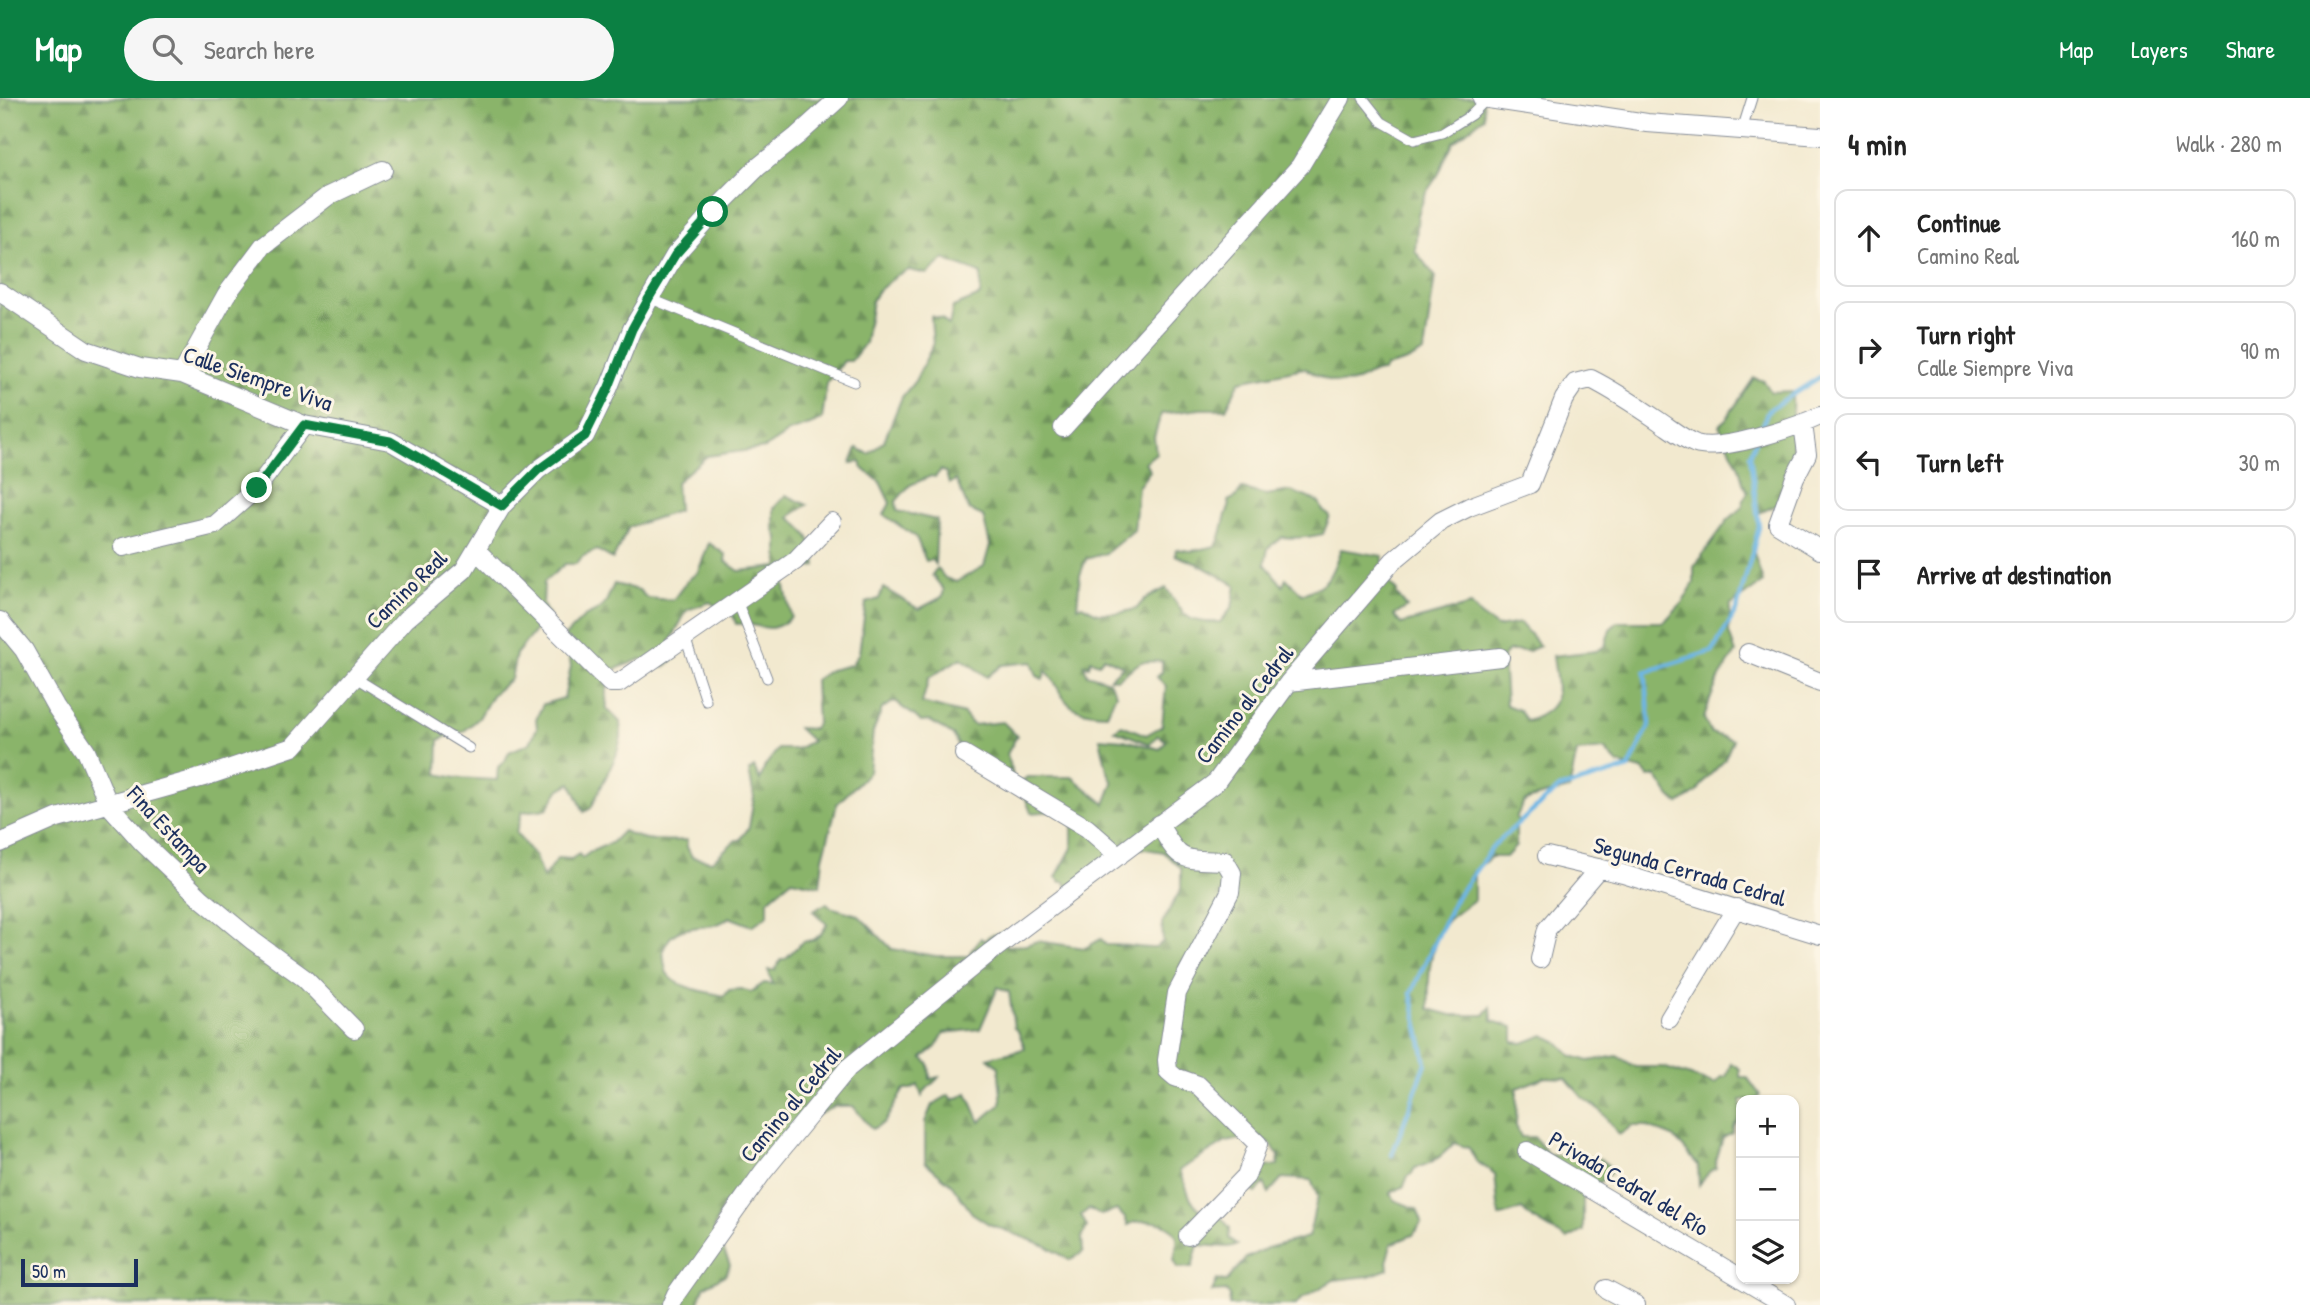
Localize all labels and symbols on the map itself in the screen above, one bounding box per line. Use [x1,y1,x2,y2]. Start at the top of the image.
route start [697,196,728,227]
street label: Calle Siempre Viva [179,338,337,418]
route end [241,472,272,503]
street label: Camino Real [359,542,454,636]
street label: Camino al Cedral [1188,638,1301,770]
street label: Fina Estampa [120,778,217,879]
street label: Segunda Cerrada Cedral [1590,829,1791,914]
street label: Camino al Cedral [732,1039,848,1169]
street label: Privada Cedral del Río [1543,1123,1715,1243]
scale bar [21,1256,138,1288]

